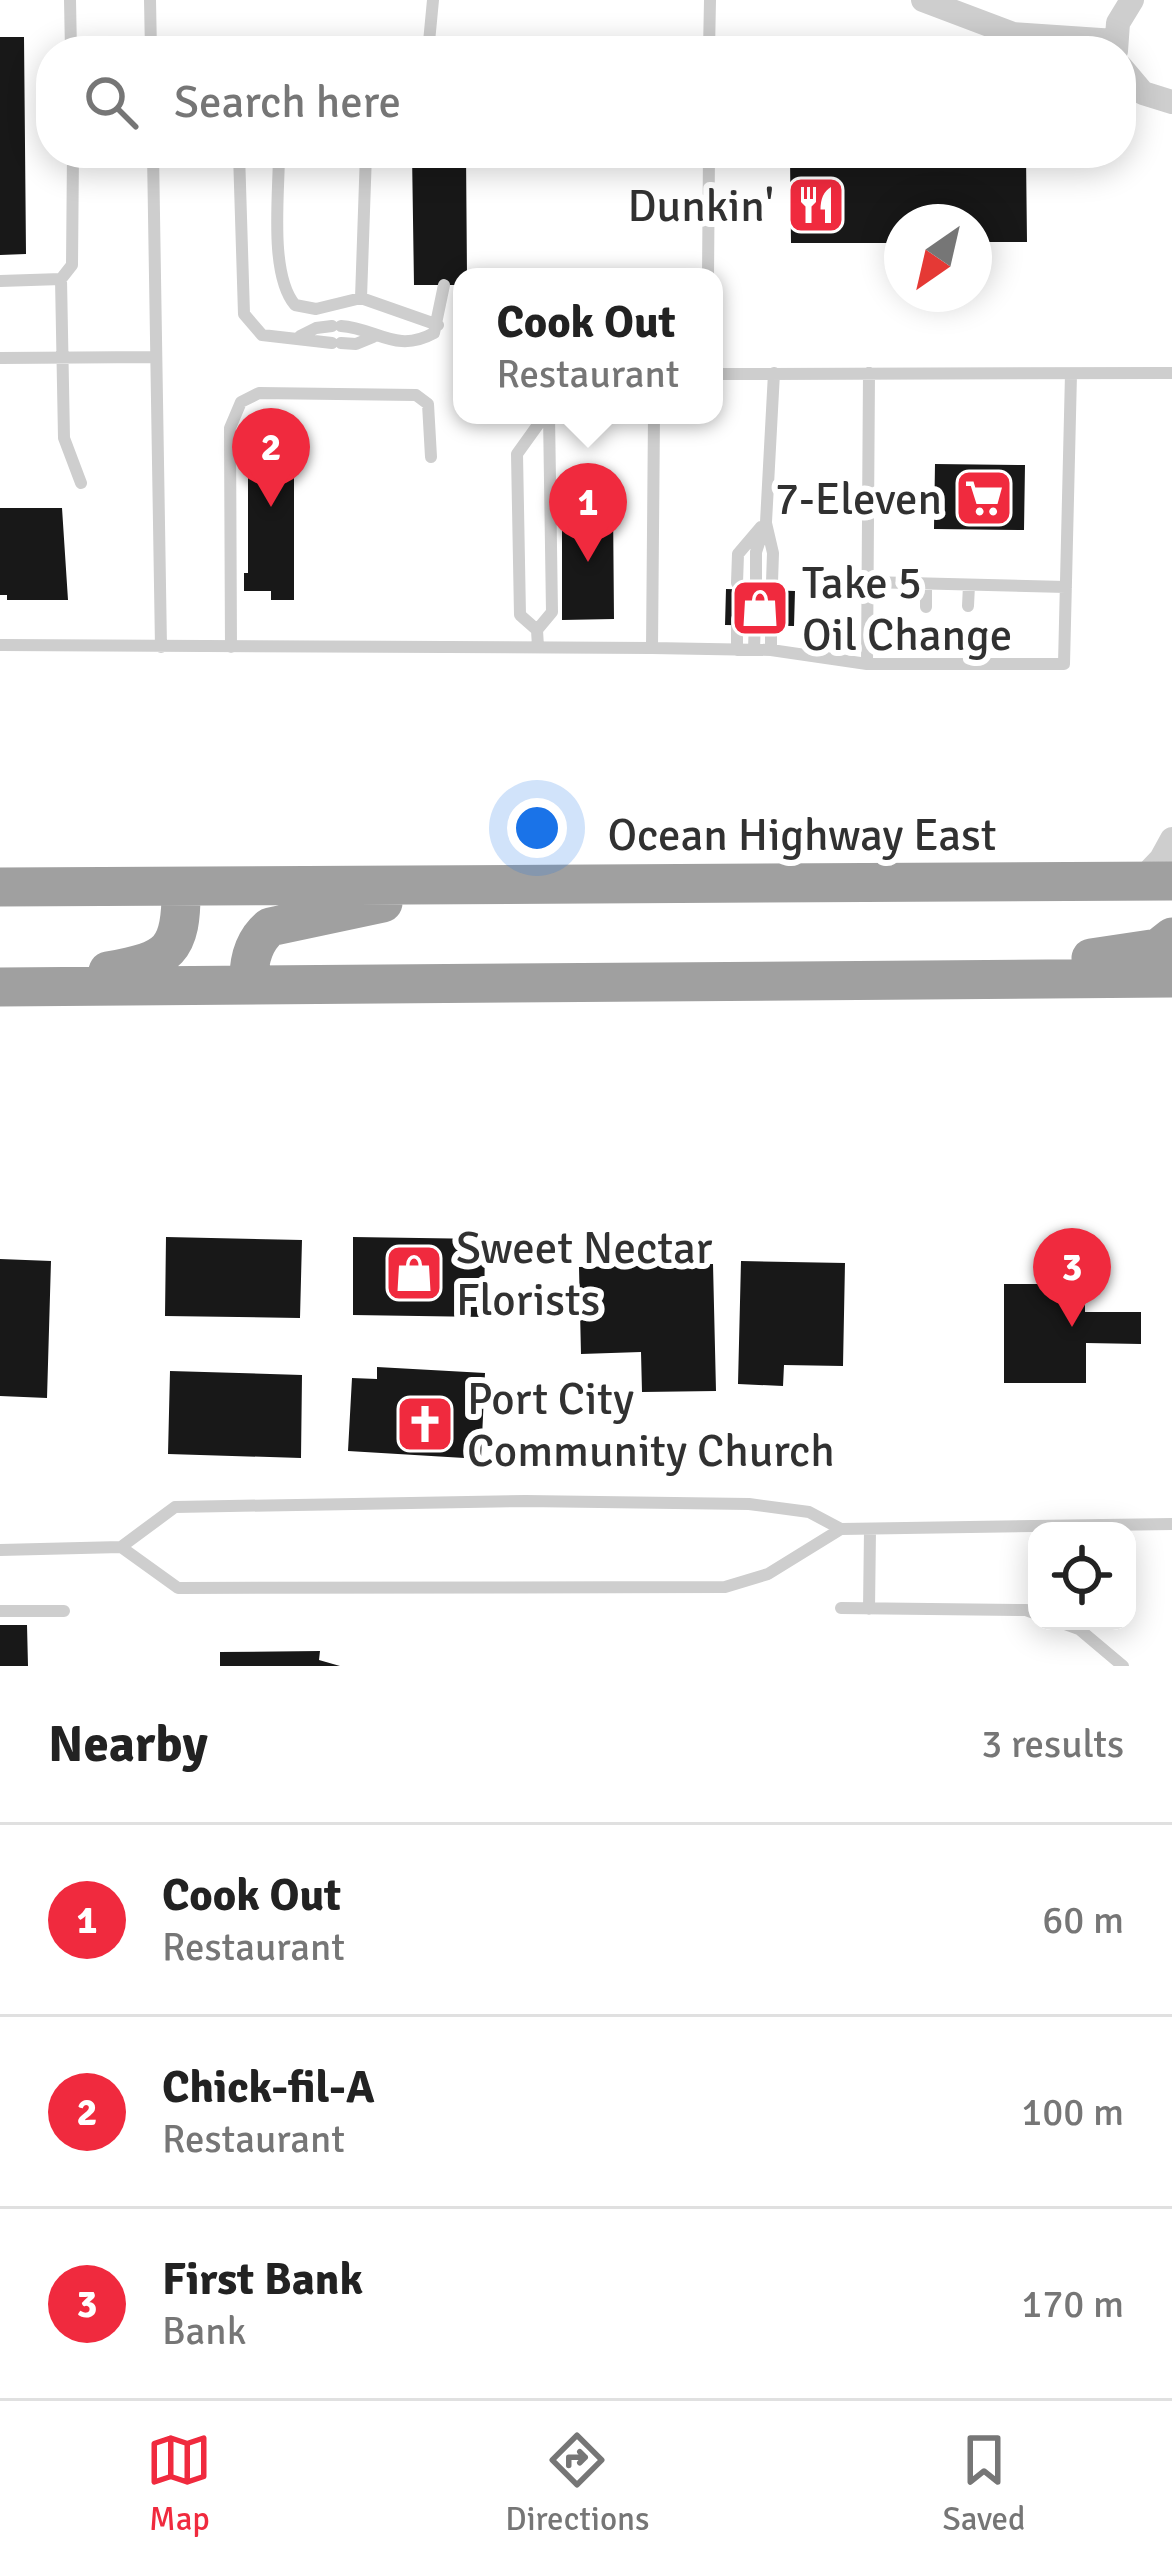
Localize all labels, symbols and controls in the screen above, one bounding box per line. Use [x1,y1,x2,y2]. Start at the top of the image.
search box [36,36,1136,168]
icon: search [78,69,144,135]
text: Search here [174,75,401,130]
restaurant icon: Dunkin' [785,174,847,236]
place label: Dunkin' [627,179,774,234]
north arrow [884,204,992,312]
popup [453,268,723,424]
text: Cook Out [496,295,676,350]
text: Restaurant [496,350,680,398]
pin: 2 [232,408,310,507]
pin: 1 [549,463,627,562]
supermarket icon: 7-Eleven [953,467,1015,529]
place label: 7-Eleven [775,472,942,527]
place label: Take 5 Oil Change [802,556,1012,663]
shop icon: Take 5 Oil Change [729,577,791,639]
your location [507,798,567,858]
street label: Ocean Highway East [607,808,997,863]
place label: Sweet Nectar Florists [456,1221,713,1328]
pin: 3 [1033,1228,1111,1327]
shop icon: Sweet Nectar Florists [383,1242,445,1304]
place label: Port City Community Church [467,1372,835,1479]
church icon: Port City Community Church [394,1393,456,1455]
map controls [1028,1522,1136,1630]
button: locate [1028,1522,1136,1630]
text: Nearby [48,1713,208,1776]
text: 3 results [981,1720,1124,1768]
text: Cook Out [162,1868,341,1923]
text: 1 [76,1896,98,1944]
text: 60 m [1042,1896,1124,1944]
text: Restaurant [162,1923,345,1971]
text: Chick-fil-A [162,2060,375,2115]
text: 2 [76,2088,98,2136]
text: 100 m [1021,2088,1124,2136]
text: Restaurant [162,2115,345,2163]
text: First Bank [162,2252,363,2307]
text: 3 [76,2280,98,2328]
text: 170 m [1021,2280,1124,2328]
text: Bank [162,2307,246,2355]
tab: Map [146,2427,212,2540]
tab: Directions [505,2427,650,2540]
tab: Saved [942,2427,1026,2540]

